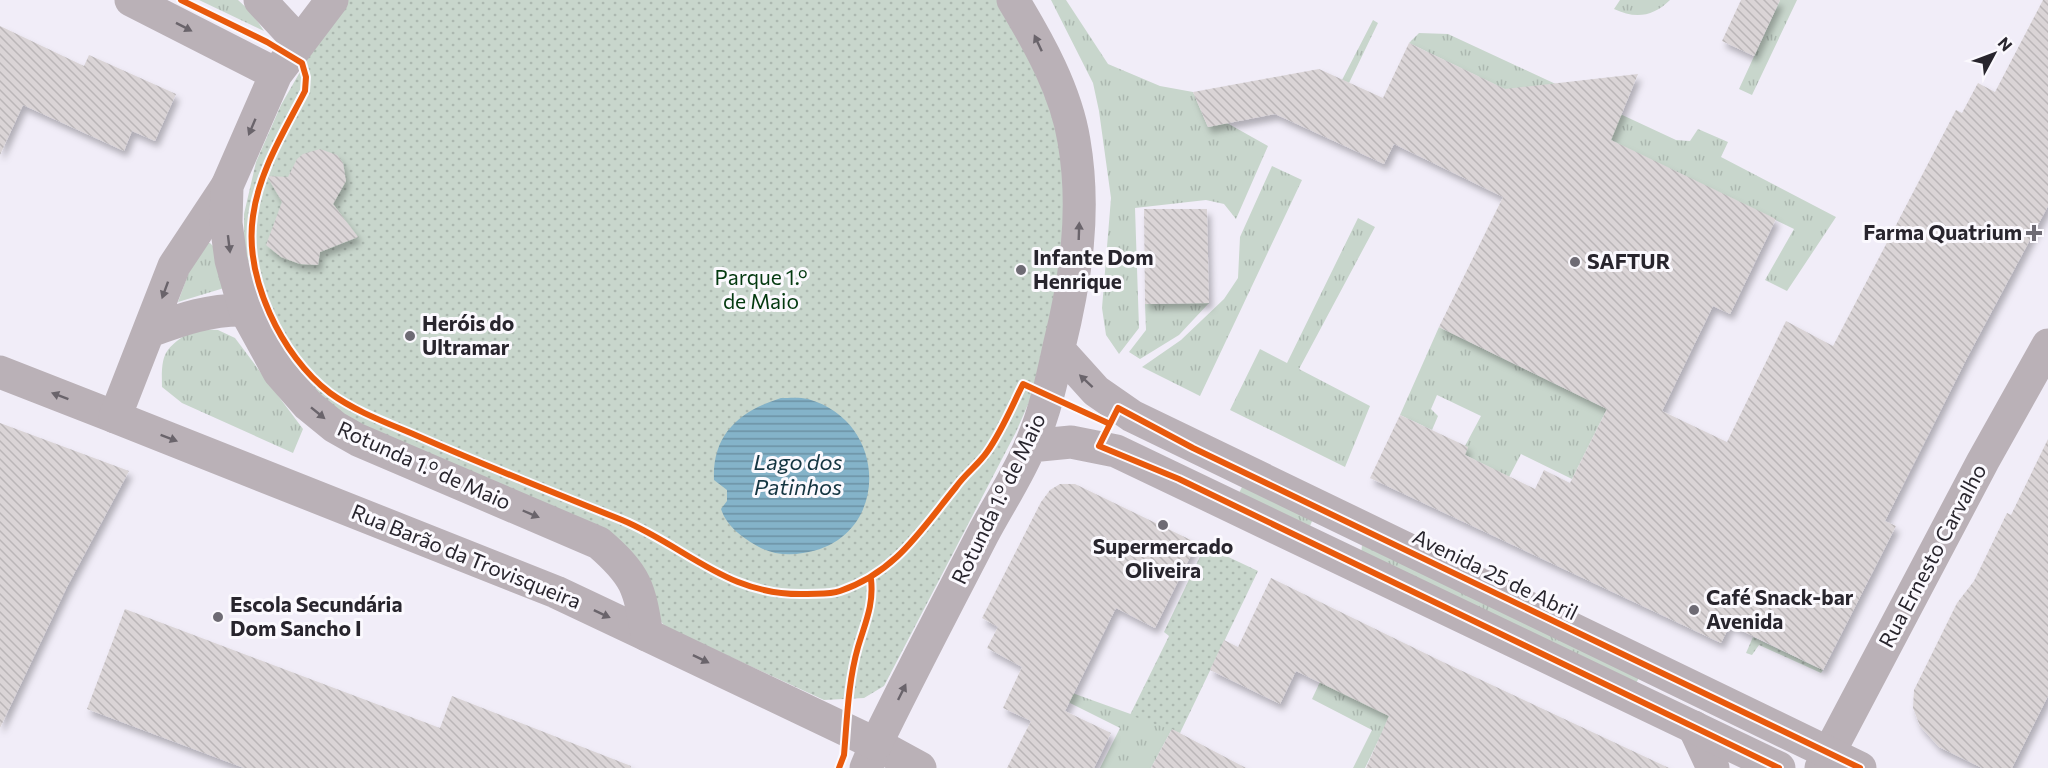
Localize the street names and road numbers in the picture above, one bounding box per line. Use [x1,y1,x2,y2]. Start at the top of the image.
street label: Rotunda 1.º de Maio [945,409,1050,588]
street label: Rotunda 1.º de Maio [334,415,515,514]
street label: Rua Ernesto Carvalho [1873,459,1991,651]
street label: Rua Barão da Trovisqueira [348,498,585,613]
street label: Avenida 25 de Abril [1409,523,1582,624]

